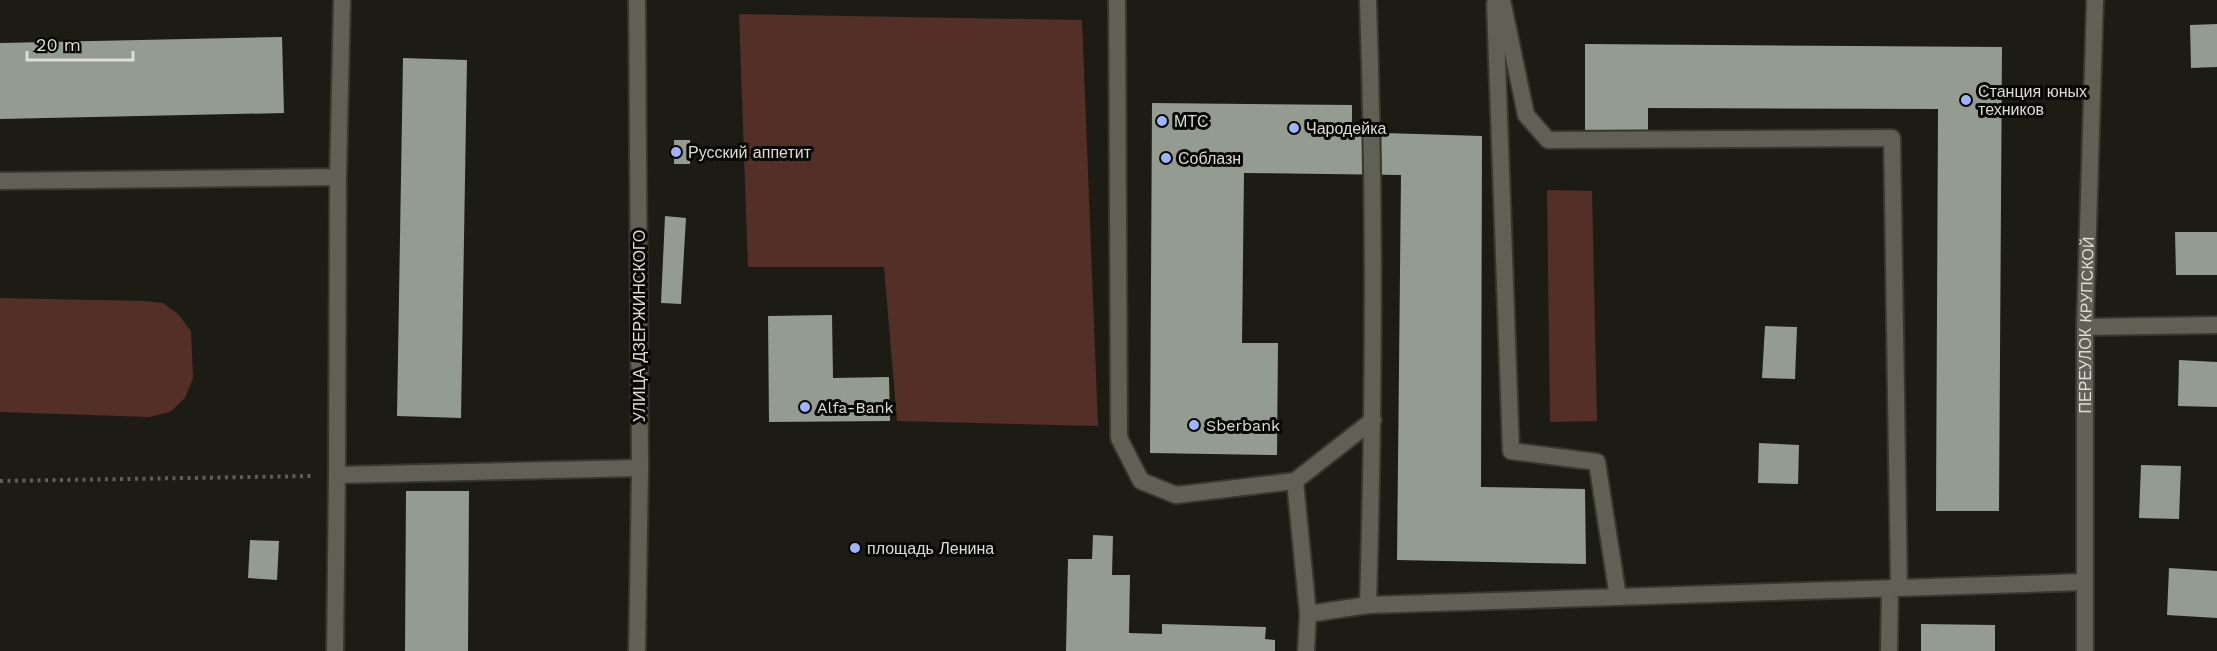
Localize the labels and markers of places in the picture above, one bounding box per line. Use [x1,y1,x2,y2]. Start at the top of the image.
place label: Станция юных техников [1978,82,2087,119]
marker: Станция юных техников [1959,93,1973,107]
place label: МТС [1174,112,1209,131]
marker: МТС [1155,114,1169,128]
place label: Чародейка [1306,119,1387,138]
marker: Чародейка [1287,121,1301,135]
place label: Русский аппетит [688,143,812,162]
marker: Русский аппетит [669,145,683,159]
place label: Соблазн [1178,149,1241,168]
marker: Соблазн [1159,151,1173,165]
place label: Alfa-Bank [817,398,894,417]
marker: Alfa-Bank [798,400,812,414]
place label: Sberbank [1206,416,1280,435]
marker: Sberbank [1187,418,1201,432]
place label: площадь Ленина [867,539,994,558]
marker: площадь Ленина [848,541,862,555]

